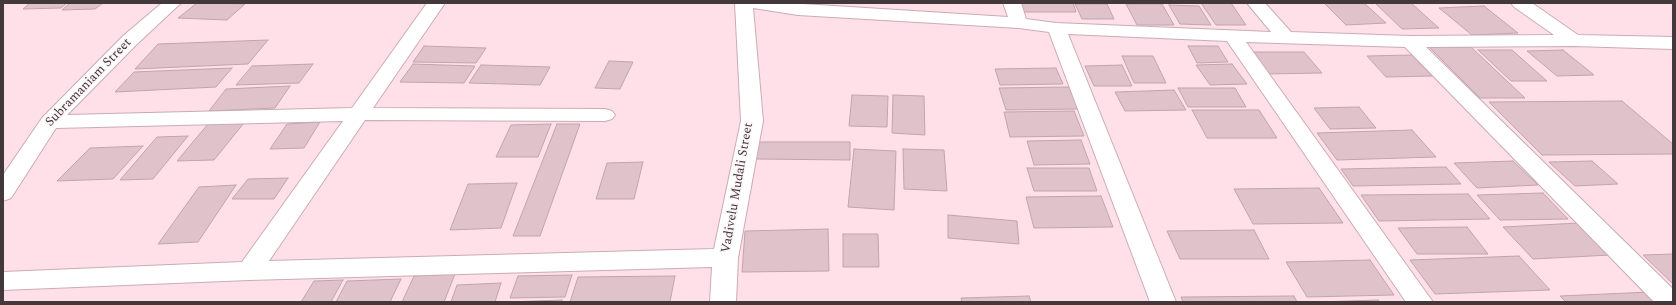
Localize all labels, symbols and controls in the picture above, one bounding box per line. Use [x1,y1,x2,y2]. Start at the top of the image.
street label: Subramaniam Street [43,35,135,131]
street label: Vadivelu Mudali Street [719,122,757,254]

